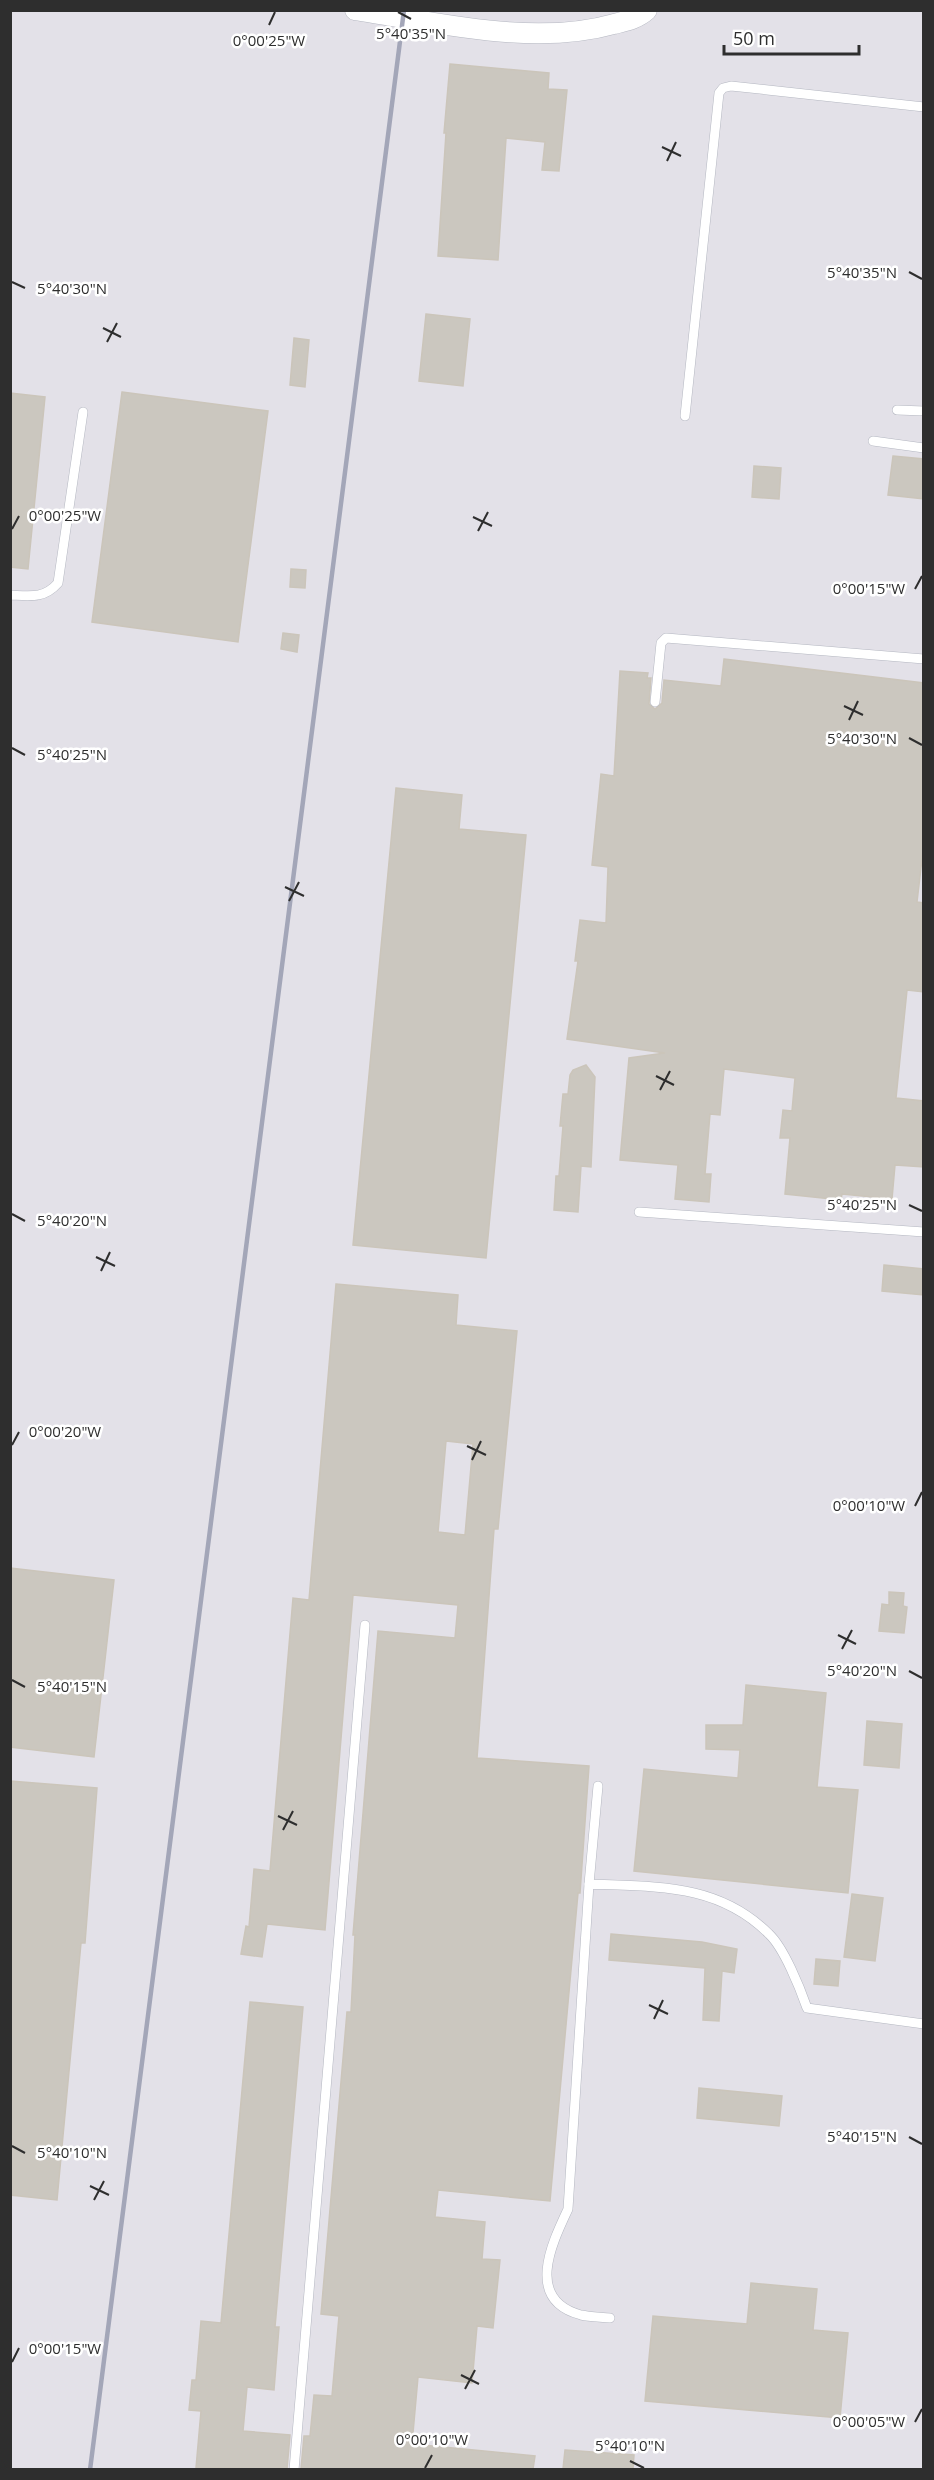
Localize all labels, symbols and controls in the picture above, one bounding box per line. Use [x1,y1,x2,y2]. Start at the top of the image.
scale bar [724,18,859,56]
text: 5°40'35"N [376,23,446,43]
text: 50 m [733,26,775,50]
text: 0°00'25"W [233,30,305,50]
text: 5°40'35"N [827,262,897,282]
text: 5°40'30"N [37,278,107,298]
text: 0°00'25"W [29,505,101,525]
text: 0°00'15"W [833,578,905,598]
text: 5°40'30"N [827,728,897,748]
text: 5°40'25"N [37,744,107,764]
text: 5°40'25"N [827,1194,897,1214]
text: 5°40'20"N [37,1210,107,1230]
text: 0°00'20"W [29,1421,101,1441]
text: 0°00'10"W [833,1495,905,1515]
text: 5°40'20"N [827,1660,897,1680]
text: 5°40'15"N [37,1676,107,1696]
text: 5°40'15"N [827,2126,897,2146]
text: 5°40'10"N [37,2142,107,2162]
text: 0°00'15"W [29,2338,101,2358]
text: 0°00'05"W [833,2411,905,2431]
text: 0°00'10"W [396,2429,468,2449]
text: 5°40'10"N [595,2435,665,2455]

